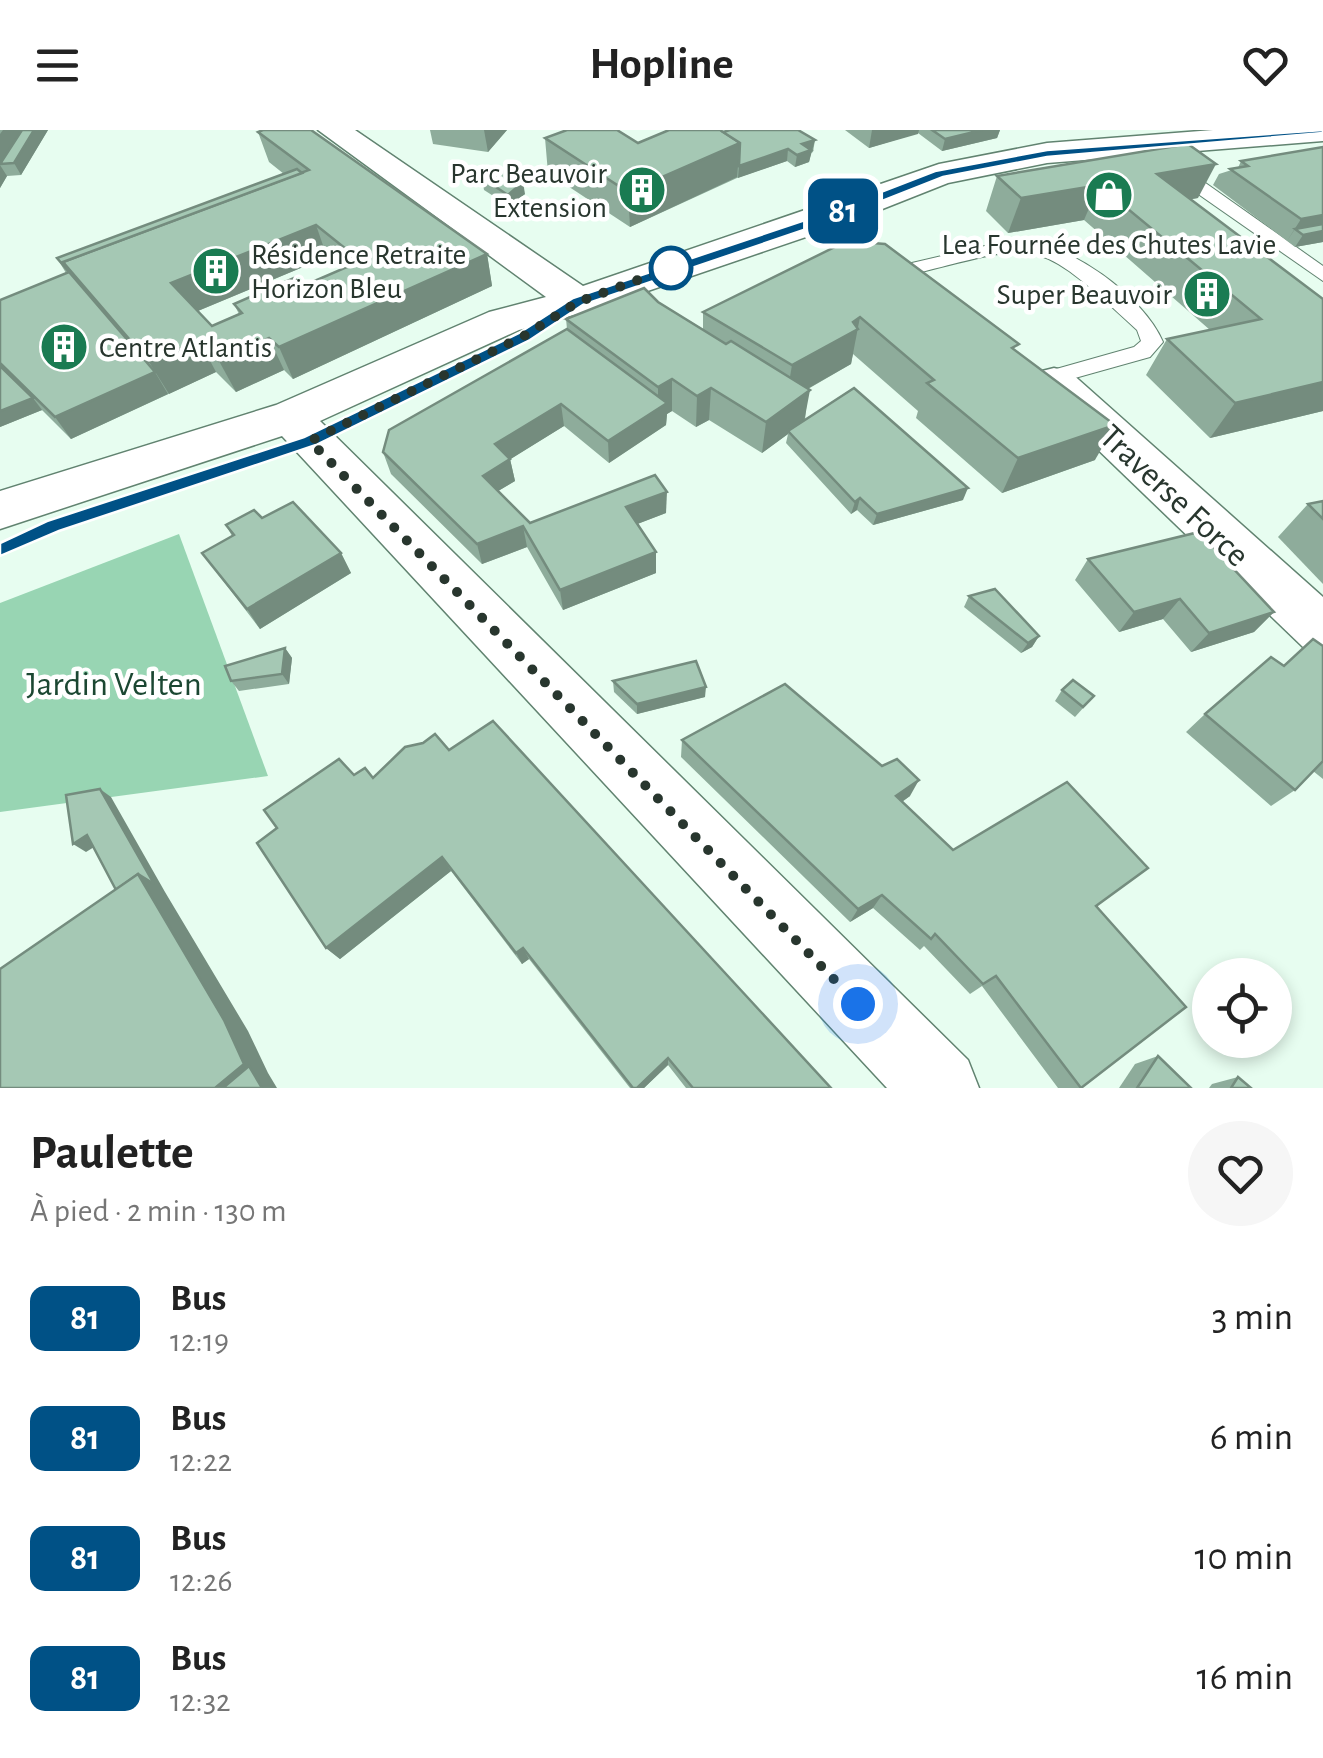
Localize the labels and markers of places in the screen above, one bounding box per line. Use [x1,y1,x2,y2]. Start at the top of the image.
place label: Parc Beauvoir Extension [450,159,607,223]
building icon: Parc Beauvoir Extension [616,164,668,216]
shop icon: Lea Fournée des Chutes Lavie [1083,169,1135,221]
place label: Lea Fournée des Chutes Lavie [942,230,1276,260]
place label: Résidence Retraite Horizon Bleu [251,240,466,304]
building icon: Résidence Retraite Horizon Bleu [190,245,242,297]
unlabelled marker [650,247,692,289]
building icon: Super Beauvoir [1181,268,1233,320]
place label: Super Beauvoir [996,280,1172,310]
building icon: Centre Atlantis [38,321,90,373]
place label: Centre Atlantis [99,333,272,363]

